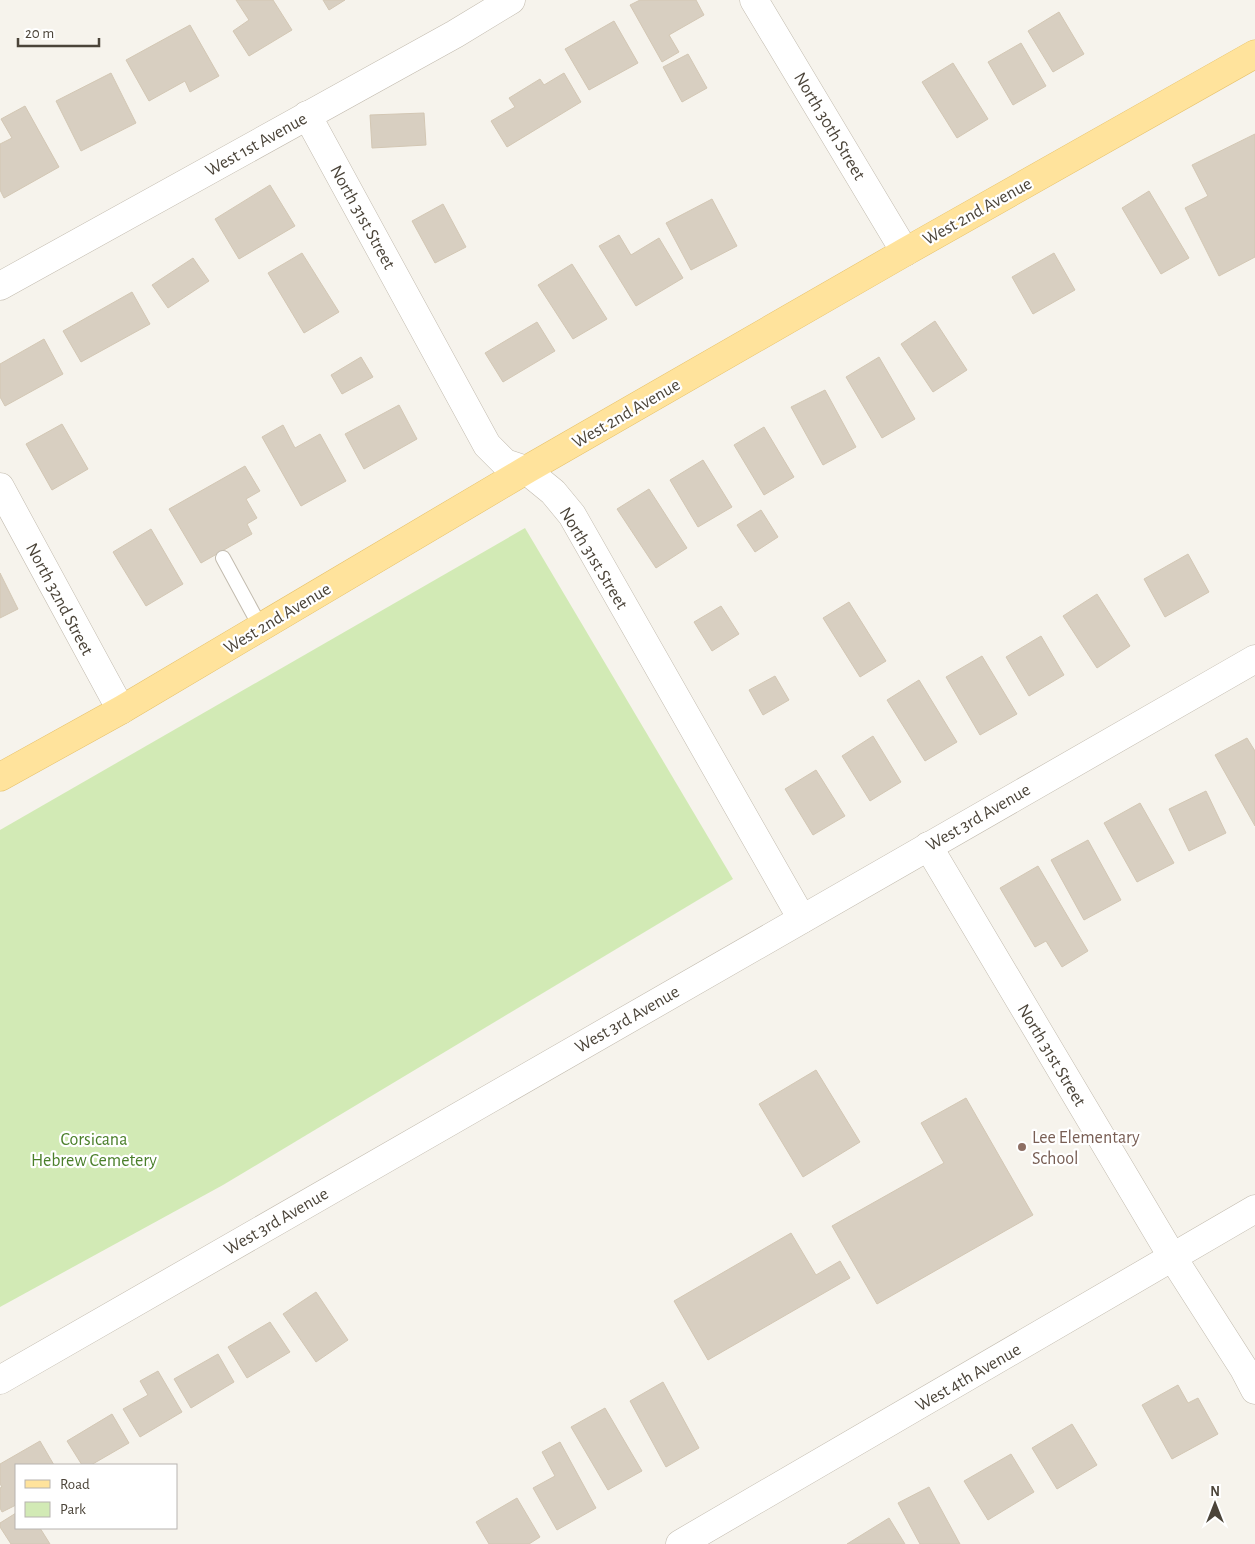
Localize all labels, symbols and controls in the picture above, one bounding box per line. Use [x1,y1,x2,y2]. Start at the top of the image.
scale bar [18,15,99,47]
text: 20 m [25,26,54,41]
street label: North 30th Street [790,70,868,184]
street label: West 1st Avenue [203,110,310,180]
street label: North 31st Street [326,162,398,273]
street label: West 2nd Avenue [920,175,1035,249]
street label: West 2nd Avenue [570,376,683,452]
street label: North 31st Street [556,504,631,613]
street label: North 32nd Street [22,540,96,659]
street label: West 2nd Avenue [221,580,334,658]
street label: West 3rd Avenue [923,781,1034,855]
street label: West 3rd Avenue [572,983,683,1057]
street label: North 31st Street [1014,1001,1089,1110]
place label: Lee Elementary School [1032,1129,1140,1168]
park label: Corsicana Hebrew Cemetery [31,1131,157,1170]
marker: Lee Elementary School [1016,1141,1028,1153]
street label: West 3rd Avenue [221,1185,332,1259]
street label: West 4th Avenue [913,1341,1024,1415]
legend [15,1464,178,1529]
text: Road [60,1477,90,1492]
north arrow [1190,1479,1240,1529]
text: N [1210,1485,1220,1499]
text: Park [60,1502,86,1517]

